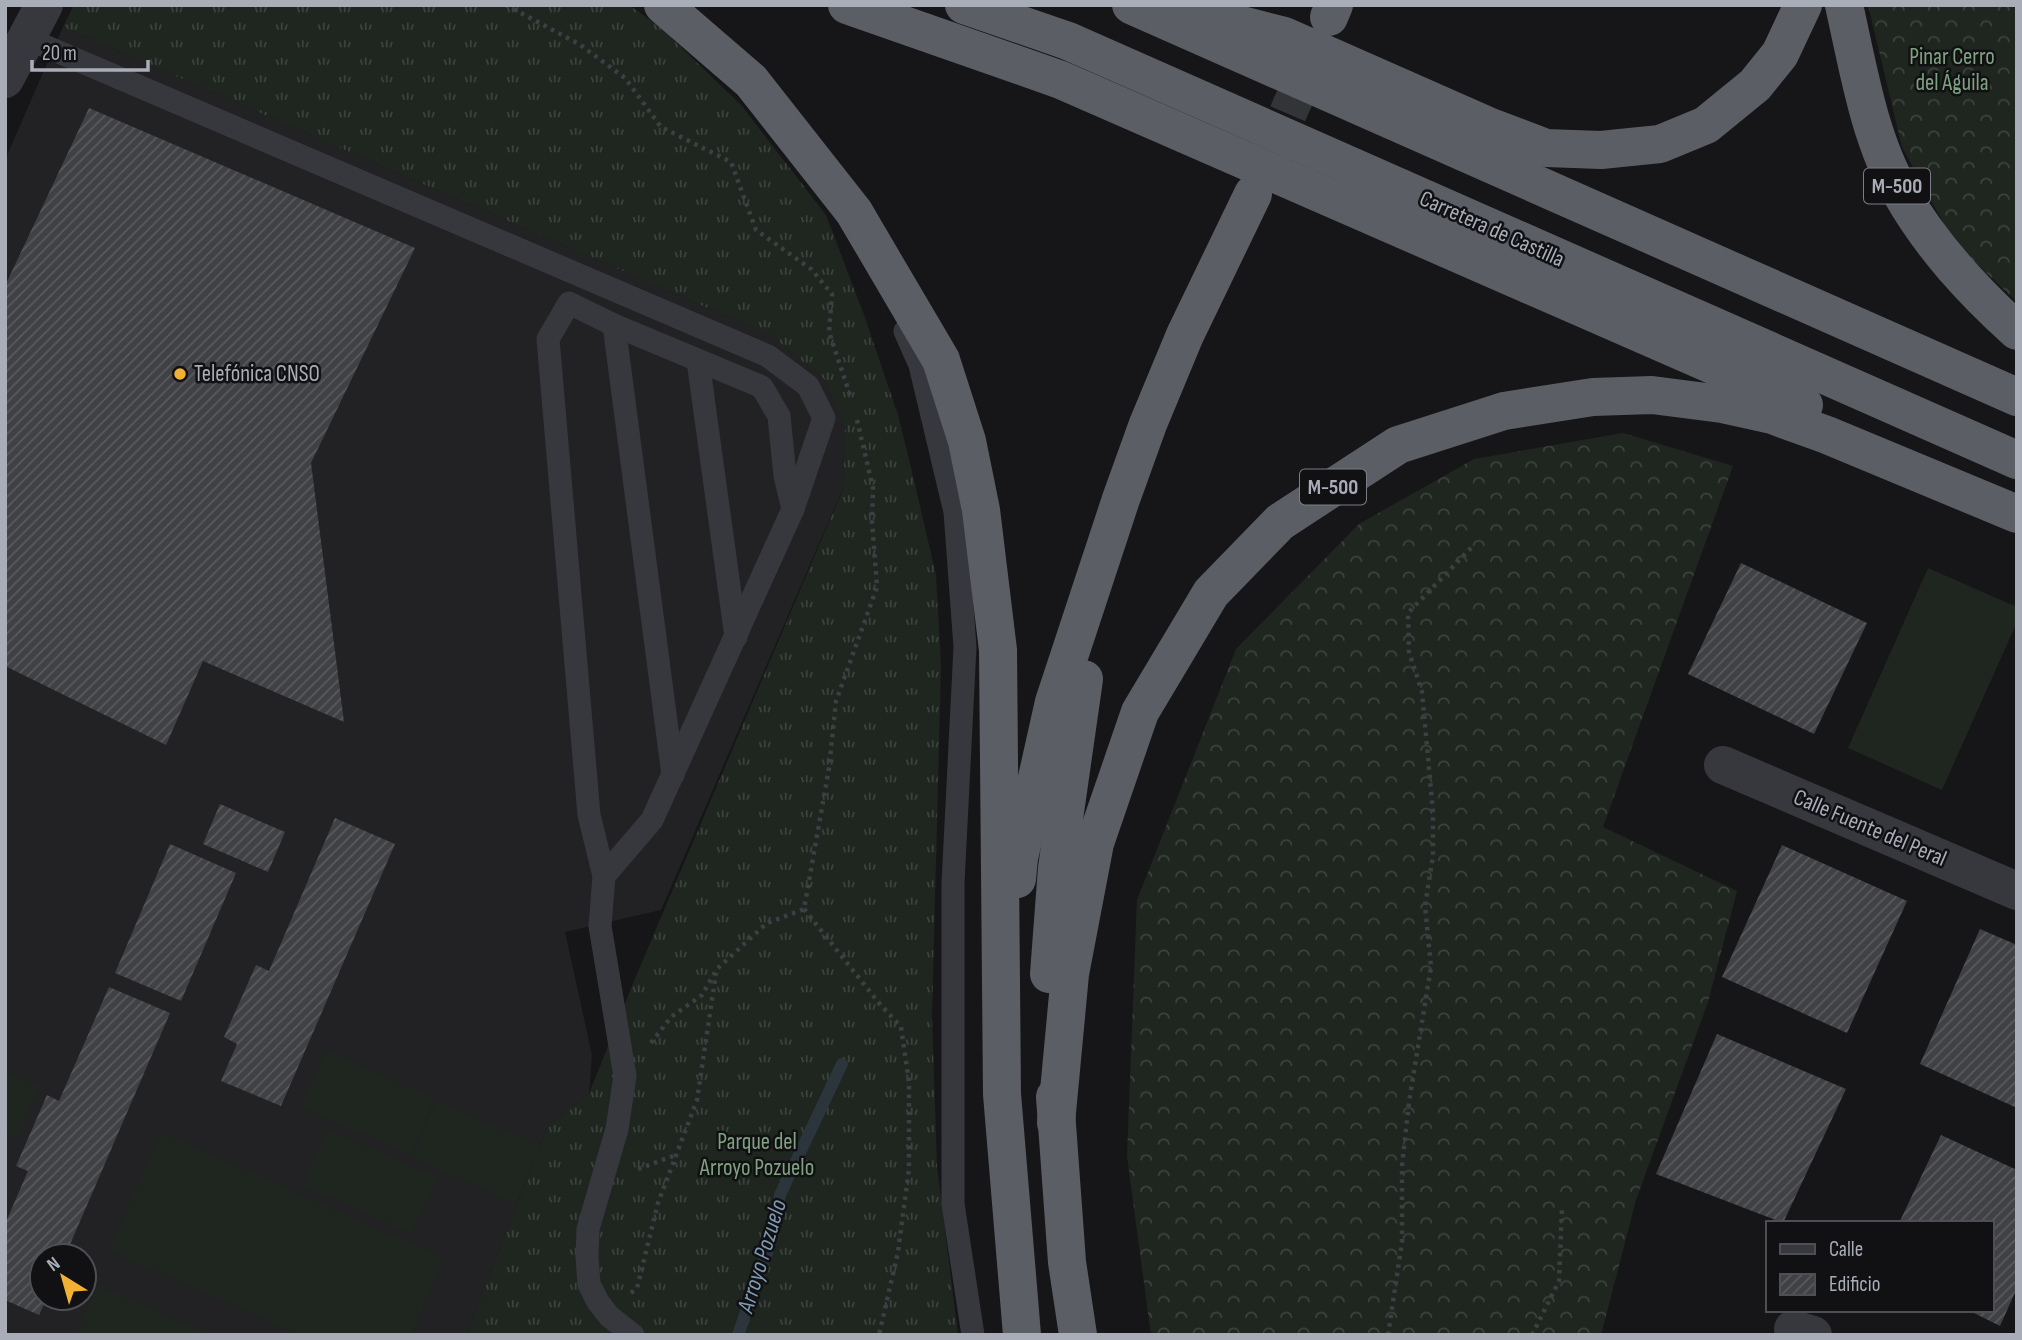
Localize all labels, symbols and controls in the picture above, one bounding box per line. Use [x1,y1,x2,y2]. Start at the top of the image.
scale bar [32,28,147,72]
text: 20 m [42,41,77,66]
park label: Pinar Cerro del Águila [1909,43,1995,97]
road number: M-500 [1864,168,1930,204]
street label: Carretera de Castilla [1415,185,1569,273]
place label: Telefónica CNSO [194,360,320,388]
marker: Telefónica CNSO [172,366,188,382]
road number: M-500 [1300,470,1366,504]
street label: Calle Fuente del Peral [1789,783,1951,873]
park label: Parque del Arroyo Pozuelo [699,1128,814,1182]
water label: Arroyo Pozuelo [731,1196,793,1317]
legend [1766,1221,1994,1312]
text: Calle [1829,1237,1863,1262]
north arrow [28,1242,98,1312]
text: N [43,1252,65,1277]
text: Edificio [1829,1272,1880,1297]

